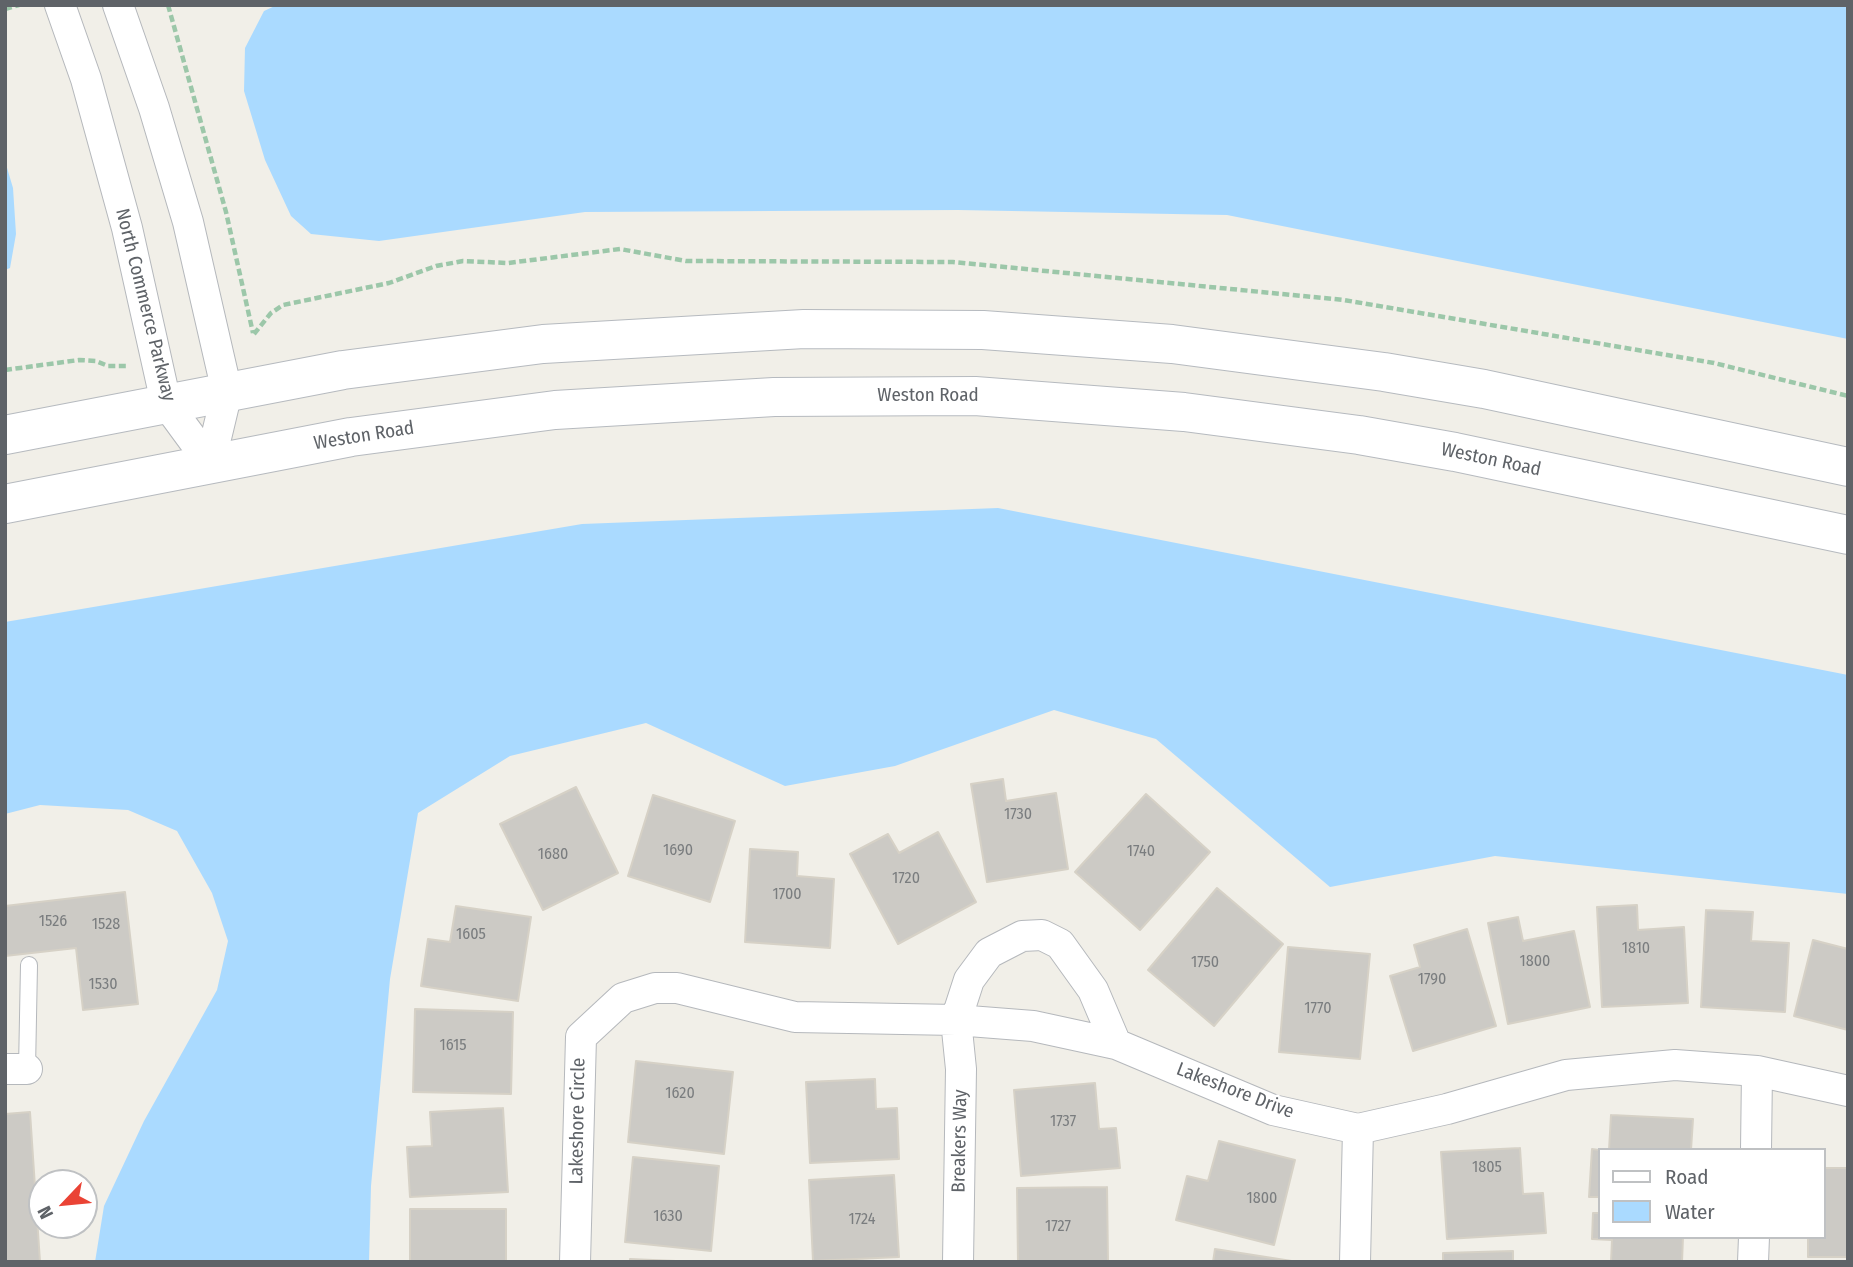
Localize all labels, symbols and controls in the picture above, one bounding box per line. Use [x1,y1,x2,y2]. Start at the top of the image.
street label: North Commerce Parkway [110,206,180,404]
street label: Weston Road [877,385,979,407]
street label: Weston Road [312,417,416,455]
street label: Weston Road [1439,438,1543,482]
house number: 1730 [1004,805,1032,825]
house number: 1690 [663,841,693,861]
house number: 1740 [1127,842,1155,862]
house number: 1680 [538,845,568,865]
house number: 1720 [892,869,920,889]
house number: 1700 [772,885,802,905]
house number: 1526 [39,912,67,932]
house number: 1528 [92,915,120,935]
house number: 1605 [456,925,486,945]
house number: 1810 [1622,939,1650,959]
house number: 1800 [1520,952,1550,972]
house number: 1750 [1191,953,1219,973]
house number: 1790 [1418,970,1446,990]
house number: 1530 [88,975,118,995]
house number: 1770 [1304,999,1332,1019]
house number: 1615 [439,1036,467,1056]
street label: Lakeshore Circle [565,1057,591,1185]
street label: Lakeshore Drive [1173,1058,1297,1124]
house number: 1620 [665,1084,695,1104]
street label: Breakers Way [948,1089,972,1193]
house number: 1737 [1050,1112,1076,1132]
legend [1598,1148,1825,1239]
house number: 1805 [1472,1158,1502,1178]
text: Road [1665,1164,1709,1190]
north arrow [28,1169,98,1239]
house number: 1800 [1247,1189,1277,1209]
text: Water [1665,1199,1715,1225]
text: N [33,1202,58,1223]
house number: 1630 [653,1207,683,1227]
house number: 1724 [848,1210,876,1230]
house number: 1727 [1045,1217,1071,1237]

